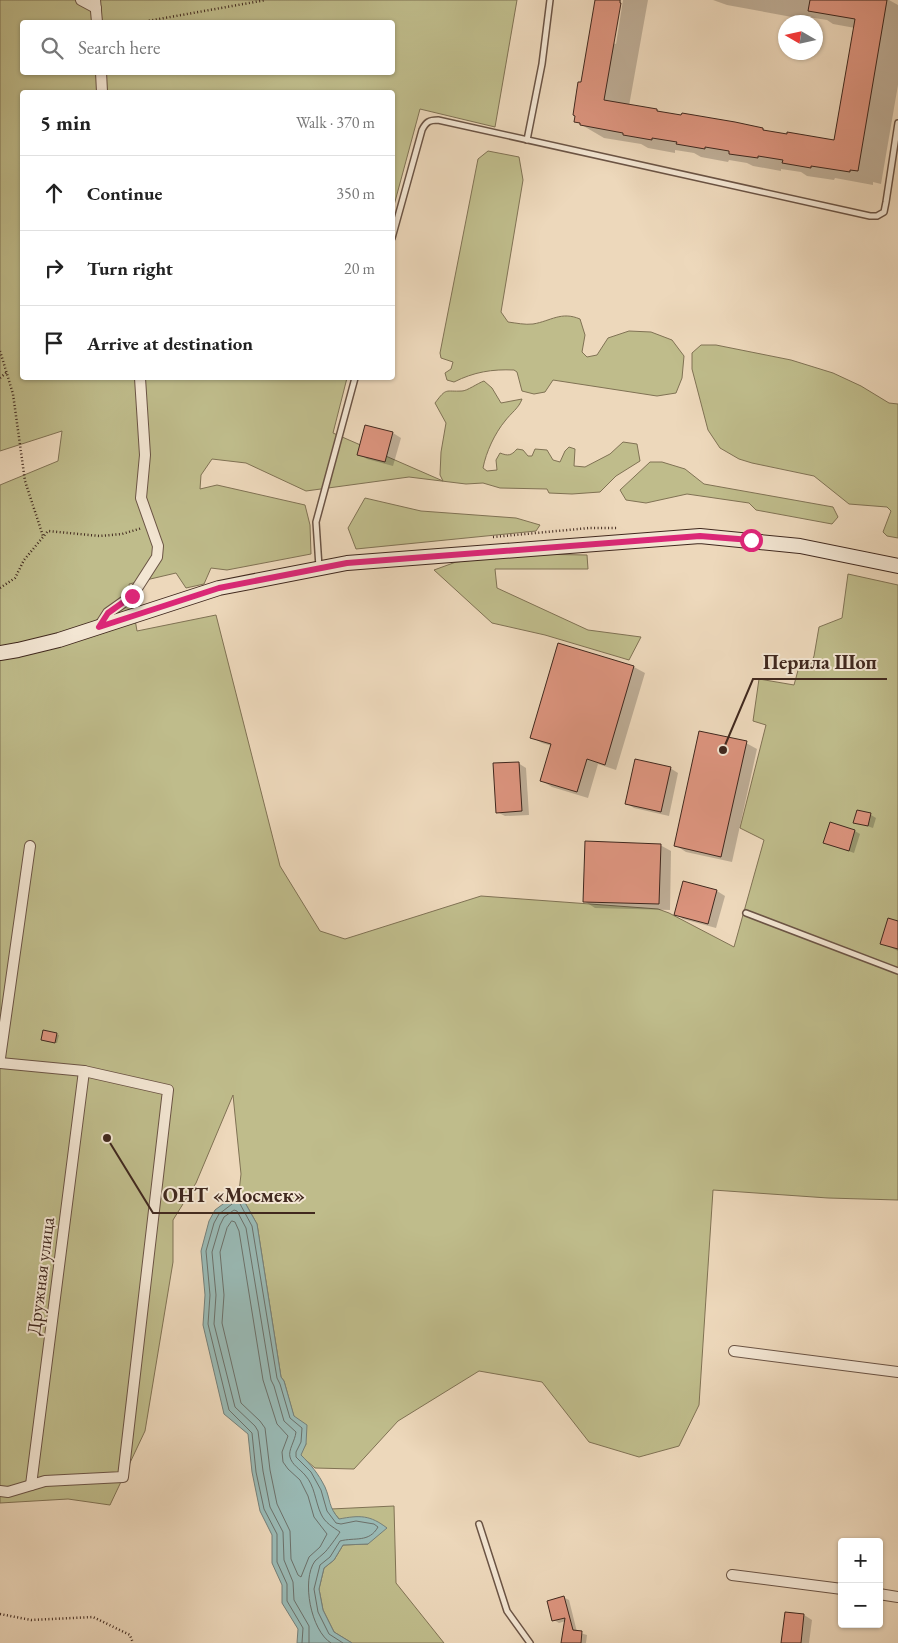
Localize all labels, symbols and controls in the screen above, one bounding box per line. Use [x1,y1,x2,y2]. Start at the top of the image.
north arrow [778,15,823,60]
search box [20,20,395,75]
icon: search [38,34,66,62]
text: Search here [78,35,160,60]
text: 5 min [40,109,91,136]
text: Walk · 370 m [296,112,375,133]
icon: ahead [40,179,68,207]
text: Continue [87,181,162,206]
text: 350 m [336,183,375,204]
icon: right [40,254,68,282]
text: Turn right [87,256,173,281]
text: 20 m [344,258,375,279]
icon: arrive [40,329,68,357]
text: Arrive at destination [87,331,253,356]
route start [740,529,763,552]
route end [121,585,144,608]
callout: Перила Шоп [753,644,887,679]
text: Перила Шоп [763,649,877,675]
callout: ОНТ «Мосмек» [153,1178,315,1213]
text: ОНТ «Мосмек» [163,1182,305,1208]
street label: Дружная улица [21,1215,60,1336]
map controls [838,1538,883,1628]
button: + [838,1538,883,1583]
button: − [838,1583,883,1628]

